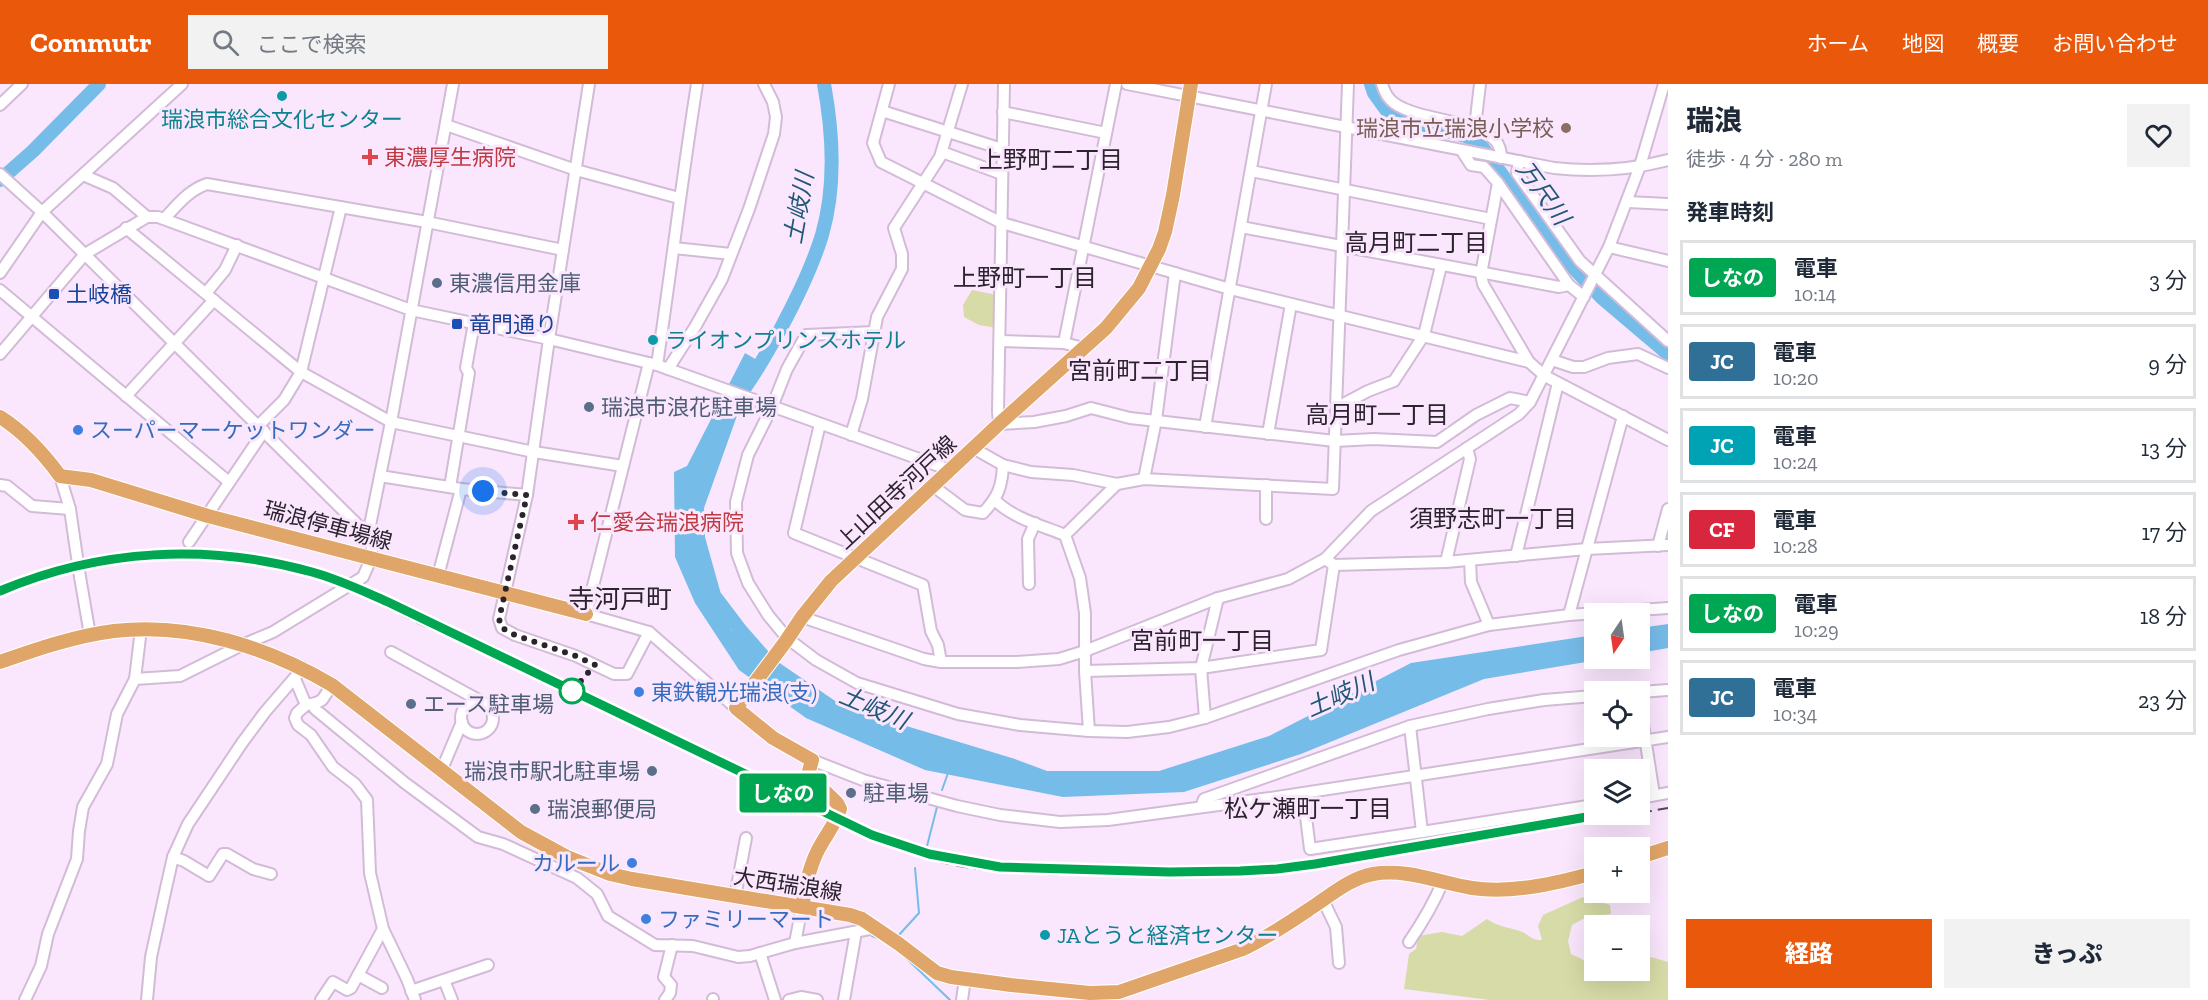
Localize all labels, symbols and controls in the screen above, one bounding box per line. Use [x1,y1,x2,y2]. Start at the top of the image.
search box [188,15,608,69]
text: Commutr [30,26,152,59]
icon: search [209,26,242,59]
text: ここで検索 [257,31,367,58]
text: ホーム [1807,31,1869,56]
text: 地図 [1902,31,1944,56]
text: 概要 [1977,31,2019,56]
text: お問い合わせ [2052,31,2178,56]
marker: 瑞浪市総合文化センター [275,89,289,103]
text: 瑞浪 [1686,104,1742,137]
button: heart [2127,104,2190,167]
place label: 瑞浪市総合文化センター [161,106,403,133]
place label: 瑞浪市立瑞浪小学校 [1356,115,1554,142]
marker: 瑞浪市立瑞浪小学校 [1559,121,1573,135]
place label: 東濃厚生病院 [384,144,516,171]
district label: 上野町二丁目 [979,145,1123,174]
text: 徒歩 · 4 分 · 280 m [1686,147,1843,171]
marker: 東濃厚生病院 [361,148,379,166]
water label: 万尺川 [1511,155,1578,233]
water label: 土岐川 [778,167,820,246]
text: 発車時刻 [1686,199,1774,226]
district label: 高月町二丁目 [1344,228,1488,257]
text: 電車 [1794,255,1838,282]
district label: 上野町一丁目 [953,263,1097,292]
text: しなの [1701,265,1764,290]
text: 3 分 [2149,267,2187,294]
place label: 東濃信用金庫 [449,270,581,297]
marker: 東濃信用金庫 [430,276,444,290]
place label: 土岐橋 [66,281,132,308]
text: 10:14 [1794,282,1836,306]
marker: 土岐橋 [47,287,61,301]
place label: 竜門通り [469,311,557,338]
marker: 竜門通り [450,317,464,331]
place label: ライオンプリンスホテル [665,327,906,354]
marker: ライオンプリンスホテル [646,333,660,347]
text: 電車 [1773,339,1817,366]
text: JC [1710,349,1734,374]
text: 9 分 [2148,351,2187,378]
district label: 宮前町二丁目 [1068,356,1212,385]
text: 10:20 [1773,366,1819,390]
place label: 瑞浪市浪花駐車場 [601,394,777,421]
marker: 瑞浪市浪花駐車場 [582,400,596,414]
district label: 高月町一丁目 [1305,400,1449,429]
place label: スーパーマーケットワンダー [90,417,376,444]
marker: スーパーマーケットワンダー [71,423,85,437]
text: 電車 [1773,423,1817,450]
street label: 上山田寺河戸線 [831,430,962,555]
text: JC [1710,433,1734,458]
text: 13 分 [2141,435,2187,462]
text: 10:24 [1773,450,1818,474]
your location [468,476,498,506]
street label: 瑞浪停車場線 [261,495,395,556]
district label: 須野志町一丁目 [1409,504,1577,533]
text: 電車 [1773,507,1817,534]
place label: 仁愛会瑞浪病院 [590,509,744,536]
marker: 仁愛会瑞浪病院 [567,513,585,531]
text: CF [1709,517,1735,542]
text: 17 分 [2142,519,2187,546]
text: 10:28 [1773,534,1818,558]
district label: 寺河戸町 [568,583,672,615]
text: 電車 [1794,591,1838,618]
text: しなの [1701,601,1764,626]
north arrow [1584,603,1650,669]
map controls [1584,603,1650,981]
text: 18 分 [2140,603,2187,630]
text: 10:29 [1794,618,1839,642]
district label: 宮前町一丁目 [1130,626,1274,655]
water label: 土岐川 [1301,665,1381,722]
text: 電車 [1773,675,1817,702]
unlabelled marker [559,678,585,704]
place label: 東鉄観光瑞浪(支) [651,679,817,706]
water label: 土岐川 [835,680,916,736]
button: locate [1584,681,1650,747]
marker: 東鉄観光瑞浪(支) [632,685,646,699]
text: JC [1710,685,1734,710]
text: 23 分 [2138,687,2187,714]
place label: エース駐車場 [423,691,554,718]
marker: エース駐車場 [404,697,418,711]
text: 10:34 [1773,702,1817,726]
place label: 瑞浪市駅北駐車場 [464,758,640,785]
button: layers [1584,759,1650,825]
marker: 瑞浪市駅北駐車場 [645,764,659,778]
line badge: しなの [748,774,818,812]
place label: 駐車場 [863,780,929,807]
text: しなの [752,781,815,806]
marker: 駐車場 [844,786,858,800]
district label: 松ケ瀬町一丁目 [1224,794,1392,823]
place label: 瑞浪郵便局 [547,796,657,823]
marker: 瑞浪郵便局 [528,802,542,816]
button: + [1584,837,1650,903]
place label: カルール [532,850,620,877]
marker: カルール [625,856,639,870]
street label: 大西瑞浪線 [731,863,844,906]
place label: ファミリーマート [658,906,834,933]
marker: ファミリーマート [639,912,653,926]
button: − [1584,915,1650,981]
button: 経路 [1686,919,1932,988]
button: きっぷ [1944,919,2190,988]
place label: JAとうと経済センター [1057,922,1279,949]
marker: JAとうと経済センター [1038,928,1052,942]

